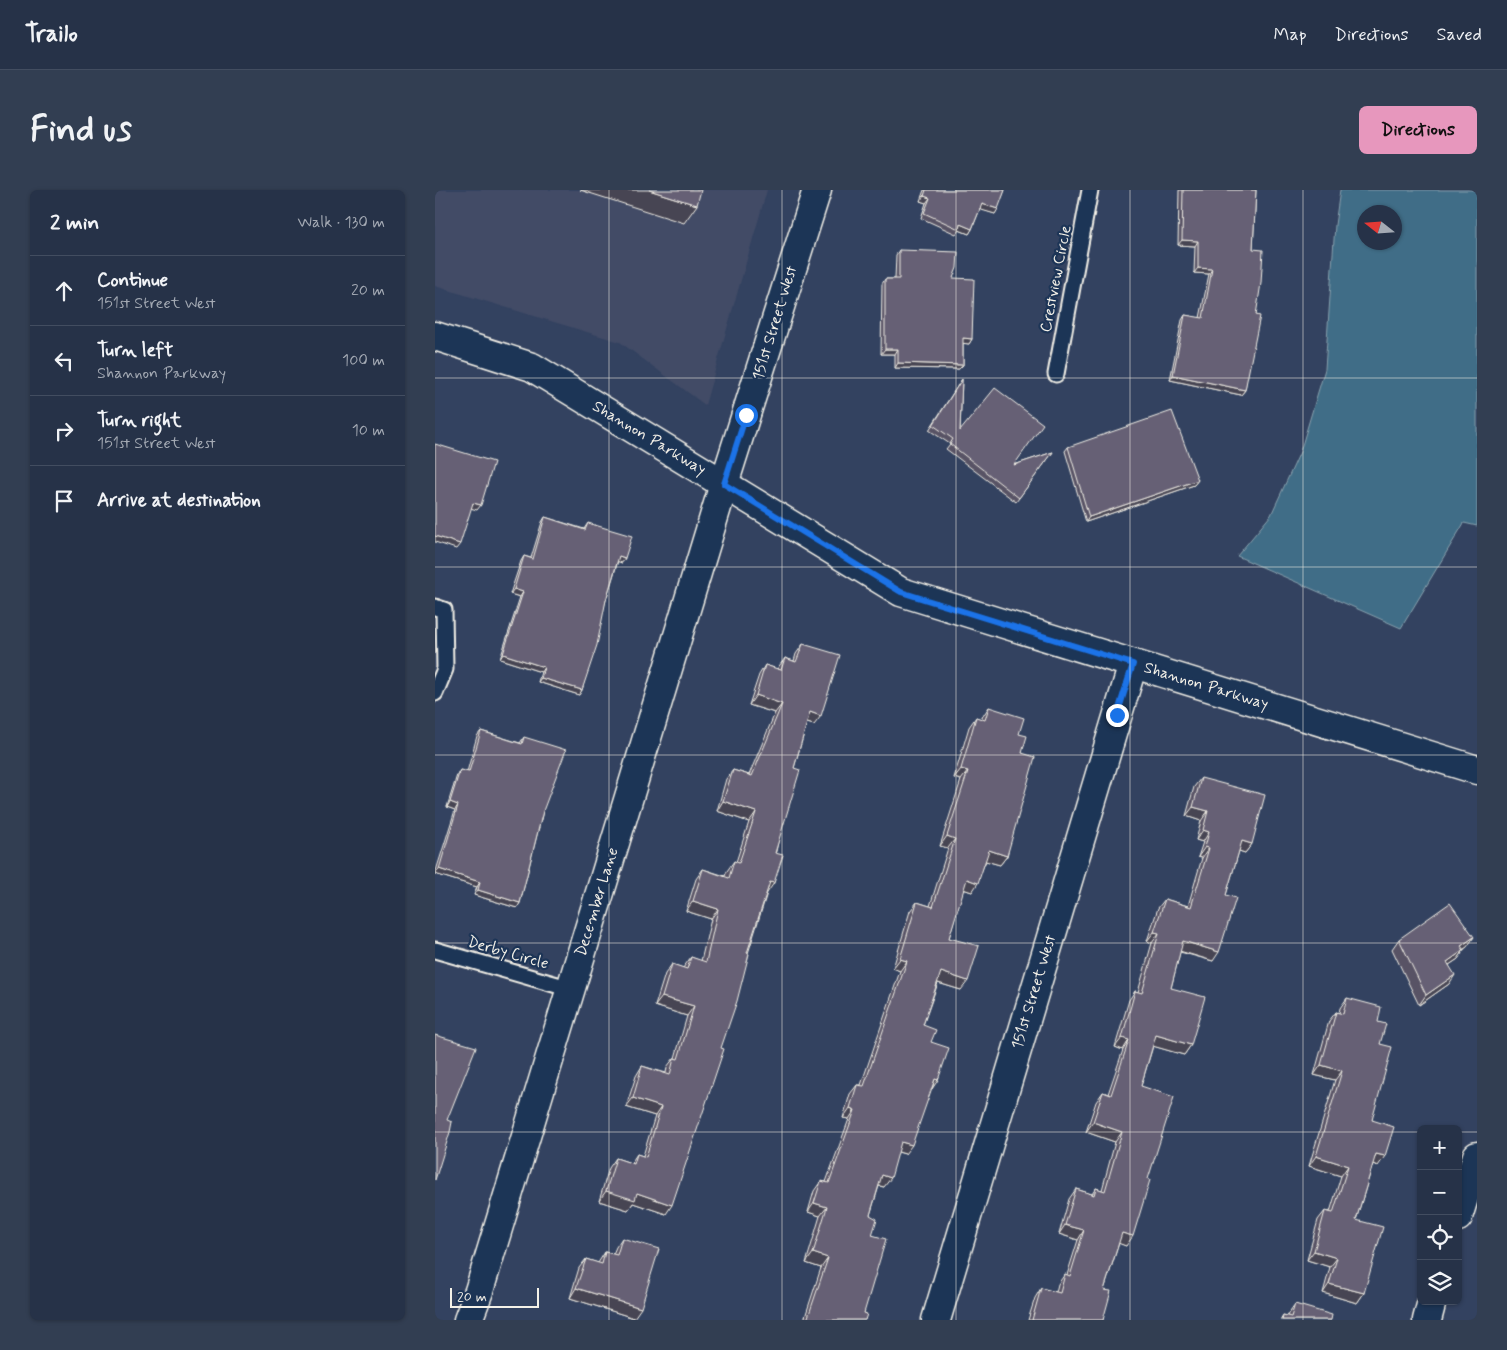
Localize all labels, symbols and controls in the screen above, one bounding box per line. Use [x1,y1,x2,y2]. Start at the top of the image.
text: Trailo [25,19,78,50]
text: Map [1274,23,1307,47]
text: Directions [1335,23,1409,47]
text: Saved [1437,23,1482,47]
button: Directions [1359,106,1477,154]
text: Find us [30,107,132,153]
north arrow [1357,205,1402,250]
text: 2 min [50,209,99,237]
text: Walk · 130 m [298,212,385,233]
street label: Crestview Circle [1035,224,1077,334]
street label: 151st Street West [748,263,802,383]
text: Continue [97,268,168,293]
icon: ahead [50,277,78,305]
text: 20 m [351,280,385,301]
text: 151st Street West [97,293,216,314]
text: Turn left [97,338,173,363]
icon: left [50,347,78,375]
text: 100 m [342,350,385,371]
text: Shannon Parkway [97,363,226,384]
street label: Shannon Parkway [588,396,710,480]
route start [735,404,758,427]
text: Turn right [97,408,181,433]
icon: right [50,417,78,445]
text: 10 m [352,420,385,441]
text: 151st Street West [97,433,216,454]
icon: arrive [50,487,78,515]
text: Arrive at destination [97,488,261,513]
street label: Shannon Parkway [1141,657,1271,715]
route end [1106,704,1129,727]
street label: December Lane [570,845,624,959]
street label: Derby Circle [465,931,551,975]
street label: 151st Street West [1007,932,1061,1052]
map controls [1417,1125,1462,1305]
button: + [1417,1125,1462,1170]
button: − [1417,1170,1462,1215]
button: locate [1417,1215,1462,1260]
button: layers [1417,1260,1462,1305]
scale bar [450,1285,539,1308]
text: 20 m [457,1288,487,1306]

